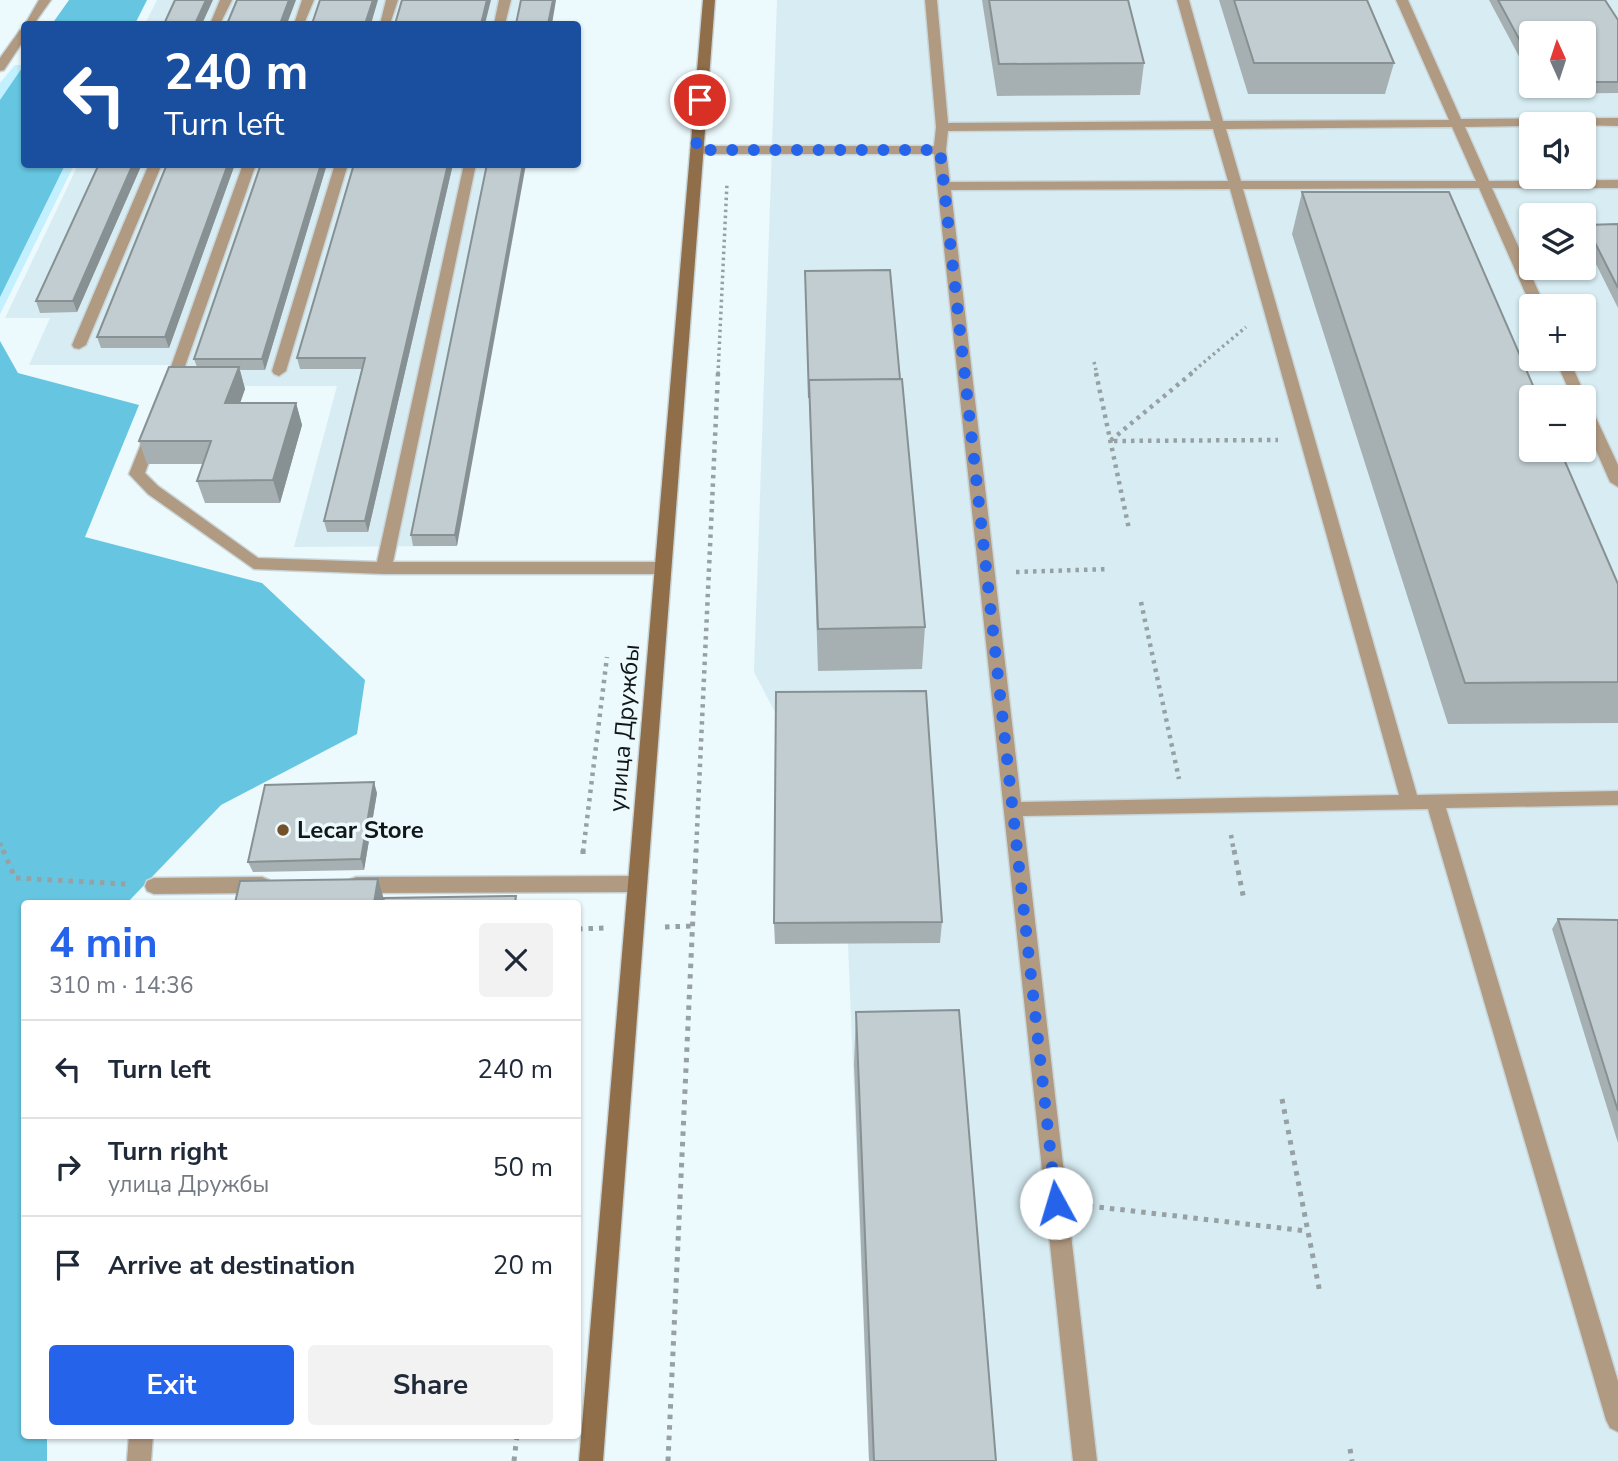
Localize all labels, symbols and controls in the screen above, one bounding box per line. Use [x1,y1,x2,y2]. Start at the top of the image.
north arrow [1519,21,1596,98]
map controls [1519,21,1596,462]
text: 240 m [164,39,308,106]
icon: left [49,49,140,140]
pin [670,70,730,130]
icon: arrive [681,81,719,119]
text: Turn left [164,103,284,146]
button: sound [1519,112,1596,189]
button: layers [1519,203,1596,280]
button: + [1519,294,1596,371]
button: − [1519,385,1596,462]
street label: улица Дружбы [601,643,647,813]
place label: Lecar Store [297,814,424,846]
marker: Lecar Store [275,822,291,838]
text: 4 min [49,915,158,972]
button: close [479,923,553,997]
text: 310 m · 14:36 [49,970,194,1001]
icon: left [49,1050,87,1088]
text: Turn left [108,1052,211,1087]
text: 240 m [477,1052,553,1087]
text: Turn right [108,1134,227,1169]
icon: right [49,1148,87,1186]
text: 50 m [493,1150,553,1185]
position arrow [1019,1166,1093,1240]
text: улица Дружбы [108,1169,269,1200]
icon: arrive [49,1246,87,1284]
text: Arrive at destination [108,1248,355,1283]
text: 20 m [493,1248,553,1283]
button: Exit [49,1345,294,1425]
button: Share [308,1345,553,1425]

